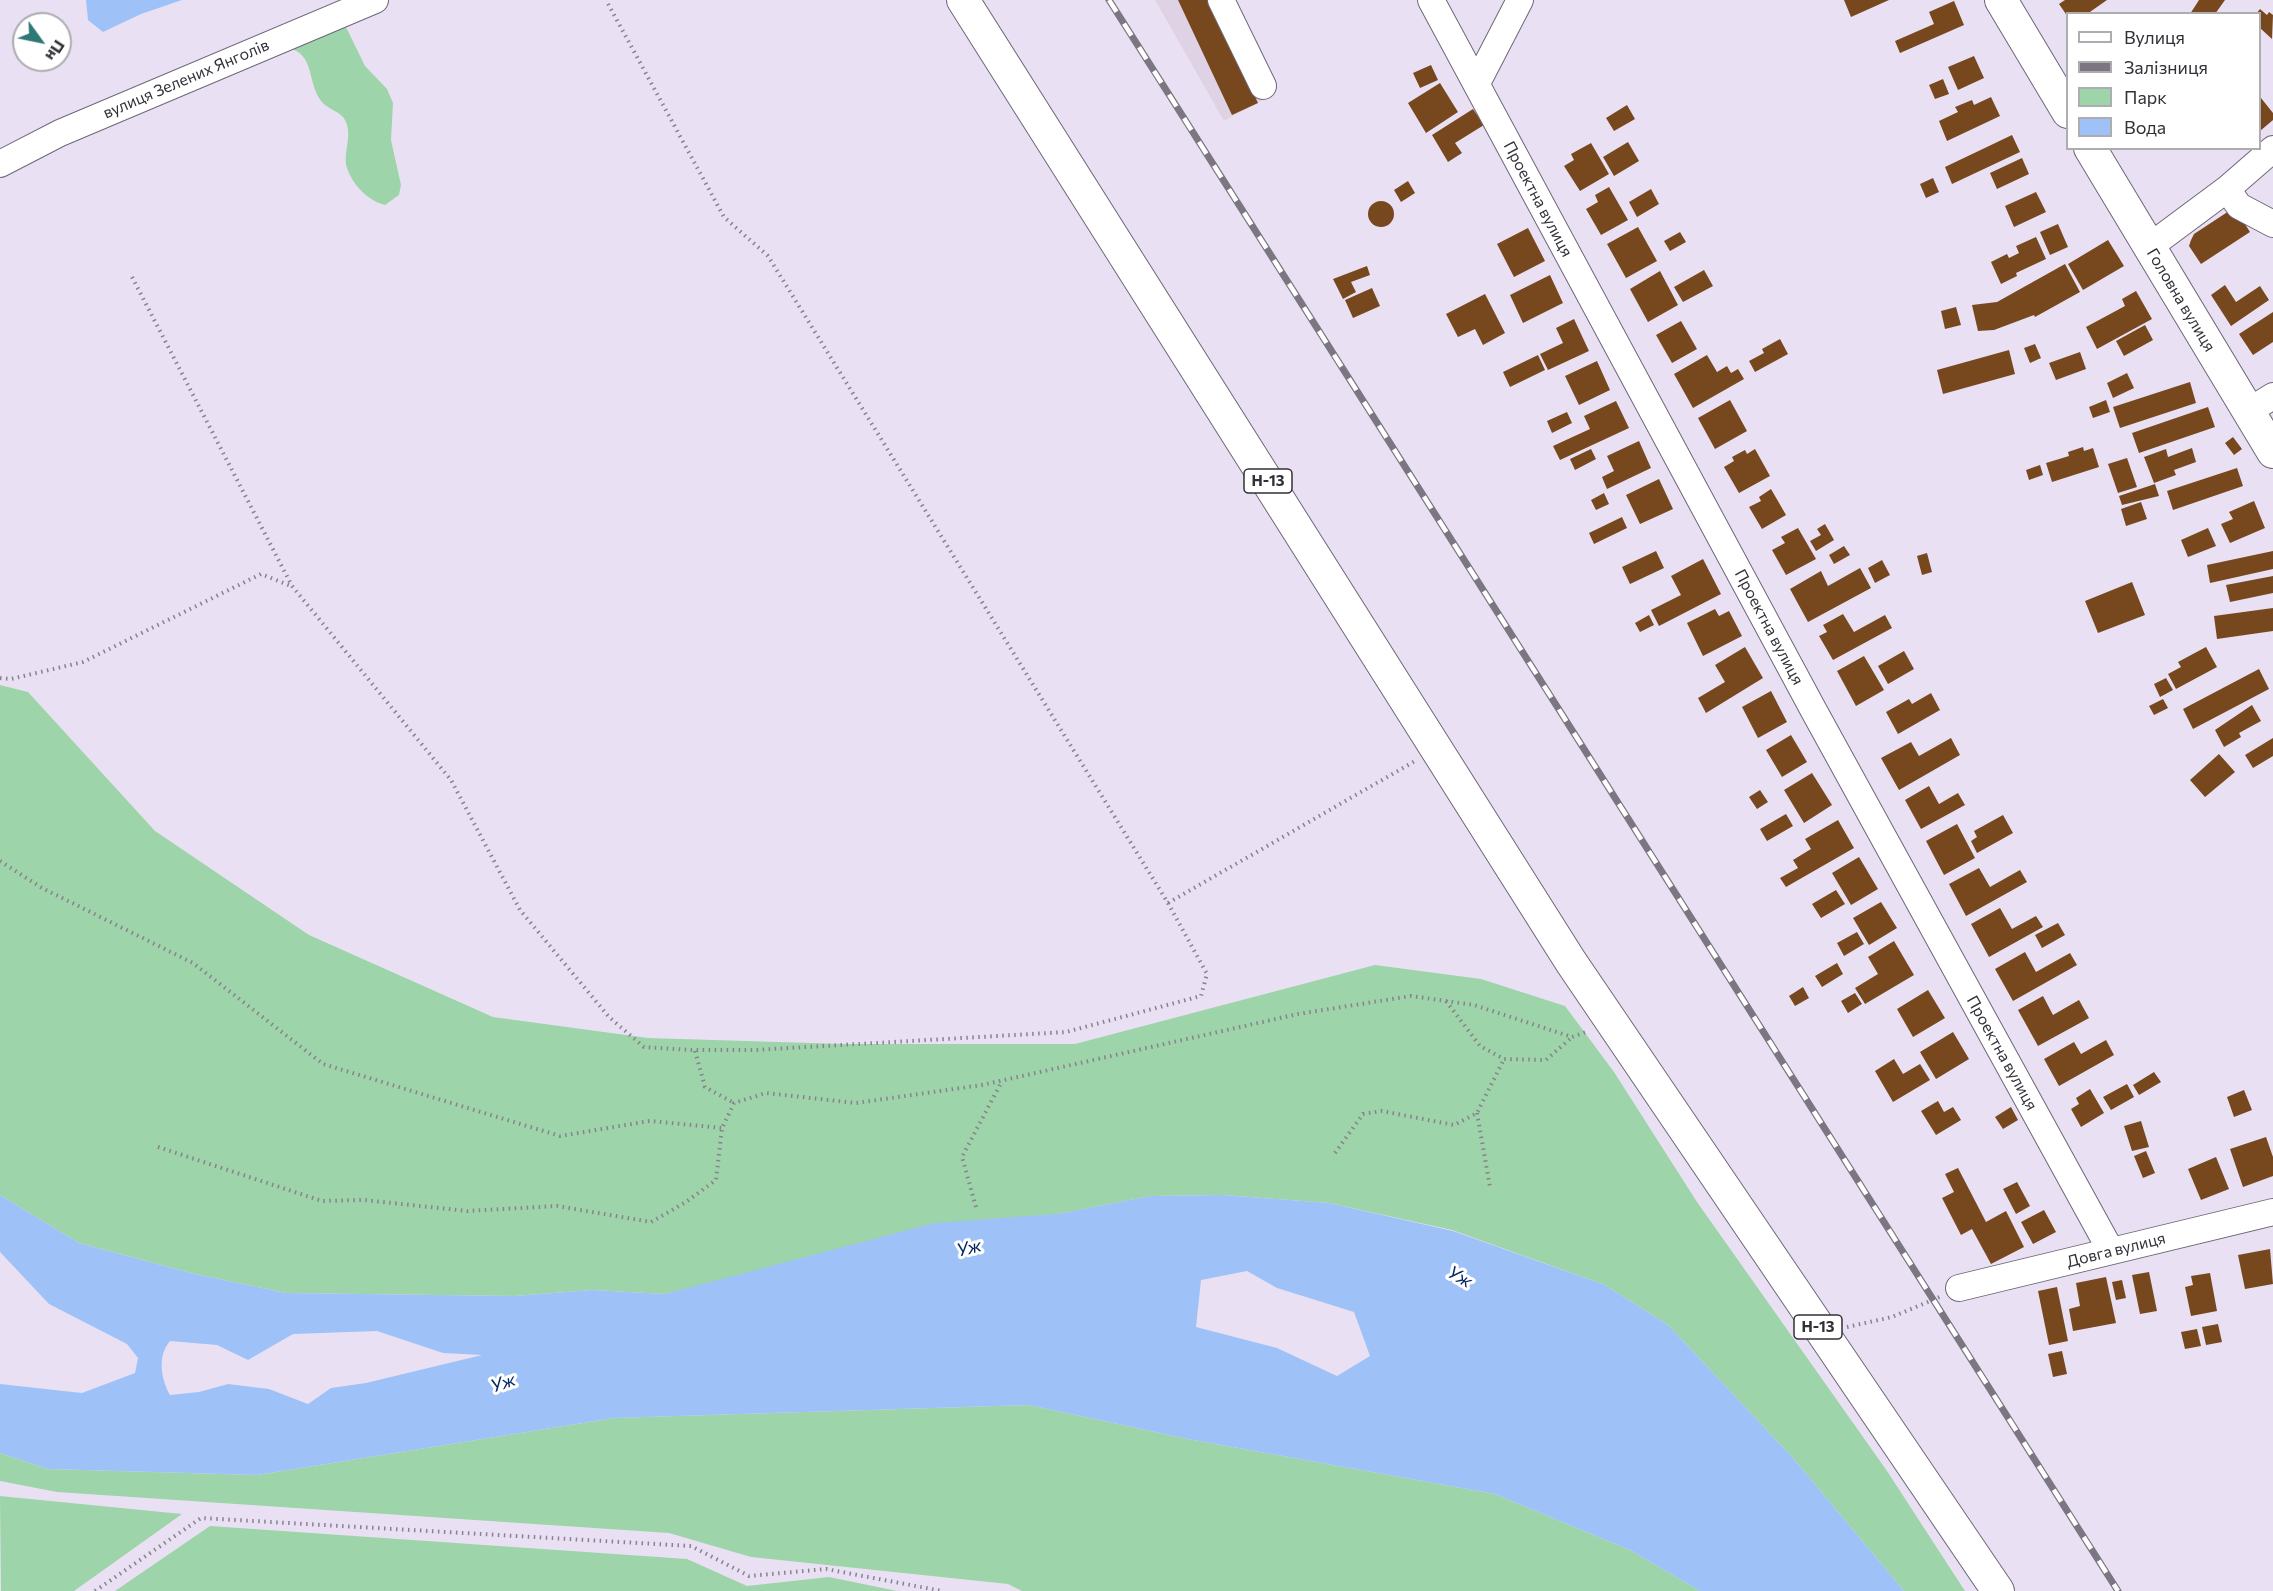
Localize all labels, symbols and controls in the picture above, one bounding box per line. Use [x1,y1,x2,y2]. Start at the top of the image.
north arrow [12,12,72,72]
legend [2066,12,2261,150]
text: Вулиця [2124,26,2185,48]
street label: вулиця Зелених Янголів [100,35,272,123]
text: Пн [42,37,70,65]
text: Залізниця [2124,56,2208,78]
text: Парк [2124,86,2167,108]
text: Вода [2124,116,2166,138]
street label: Проектна вулиця [1499,138,1577,260]
street label: Головна вулиця [2143,245,2219,355]
road number: Н-13 [1244,469,1292,493]
street label: Проектна вулиця [1730,566,1808,688]
street label: Проектна вулиця [1963,992,2041,1114]
street label: Довга вулиця [2065,1228,2167,1272]
water label: Уж [954,1234,984,1262]
water label: Уж [1444,1261,1476,1293]
road number: Н-13 [1794,1315,1842,1339]
water label: Уж [488,1369,518,1397]

